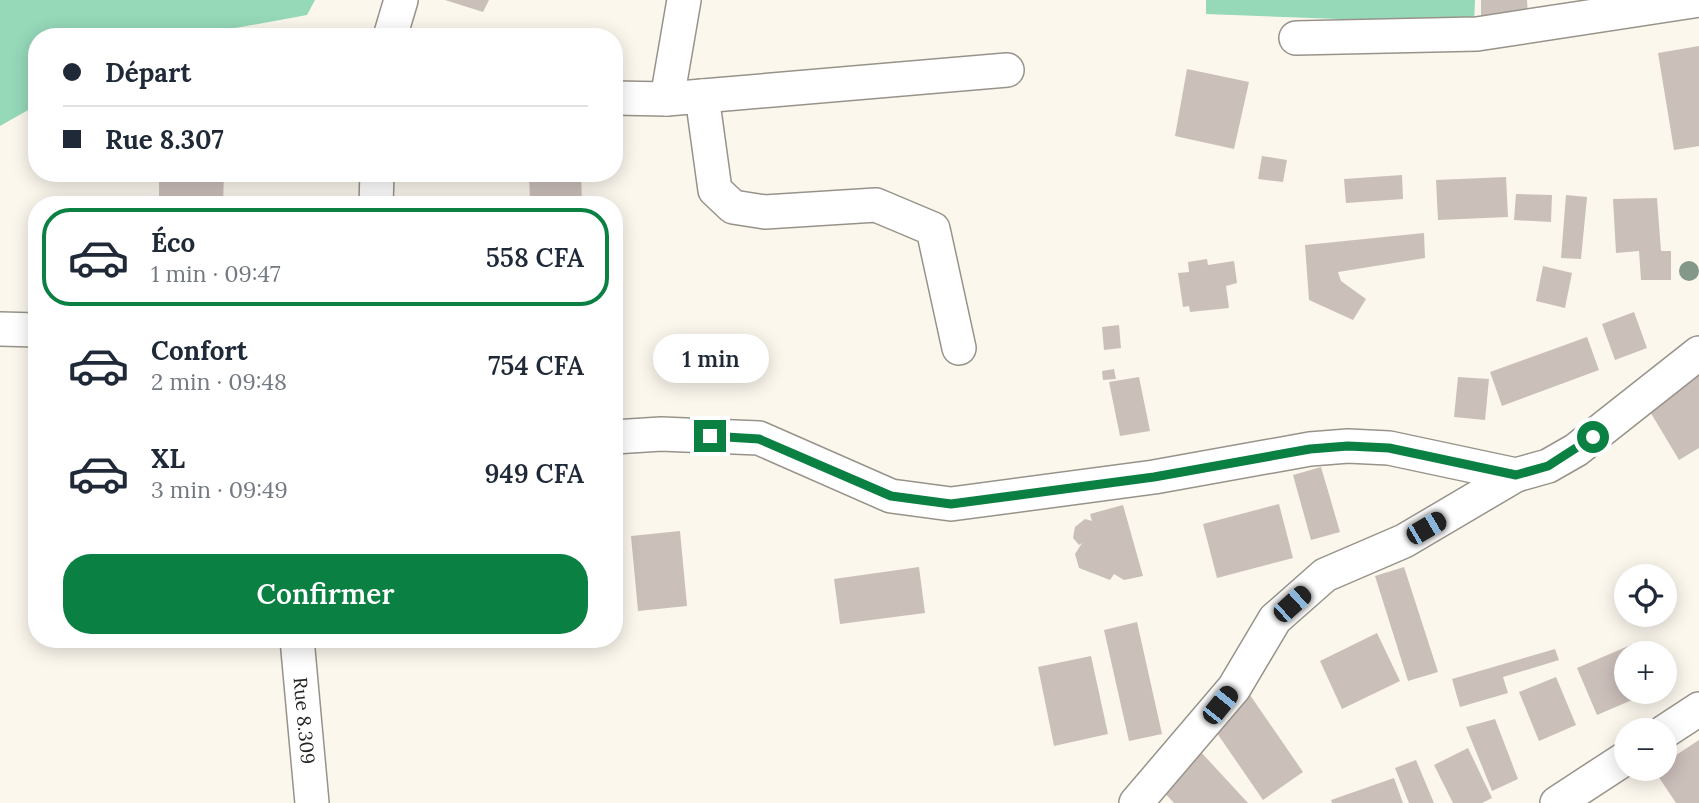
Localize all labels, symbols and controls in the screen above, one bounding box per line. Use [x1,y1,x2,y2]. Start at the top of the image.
text: Départ [105,56,191,89]
text: Rue 8.307 [105,123,224,156]
icon: car [67,226,130,289]
text: Éco [151,226,195,259]
text: 558 CFA [486,241,584,274]
text: 1 min · 09:47 [151,259,281,288]
icon: car [67,334,130,397]
text: Confort [151,334,248,367]
callout: 1 min [652,334,768,384]
text: 1 min [682,344,740,373]
text: 754 CFA [488,349,584,382]
text: 2 min · 09:48 [151,367,287,396]
route end [694,420,726,452]
route start [1577,421,1609,453]
icon: car [67,442,130,505]
text: XL [151,442,185,475]
text: 949 CFA [485,457,584,490]
text: 3 min · 09:49 [151,475,288,504]
car [1403,508,1450,548]
button: Confirmer [63,554,588,634]
map controls [1614,564,1677,781]
button: locate [1614,564,1677,627]
car [1270,582,1315,626]
button: + [1614,641,1677,704]
street label: Rue 8.309 [289,676,320,765]
car [1199,682,1242,728]
button: − [1614,718,1677,781]

